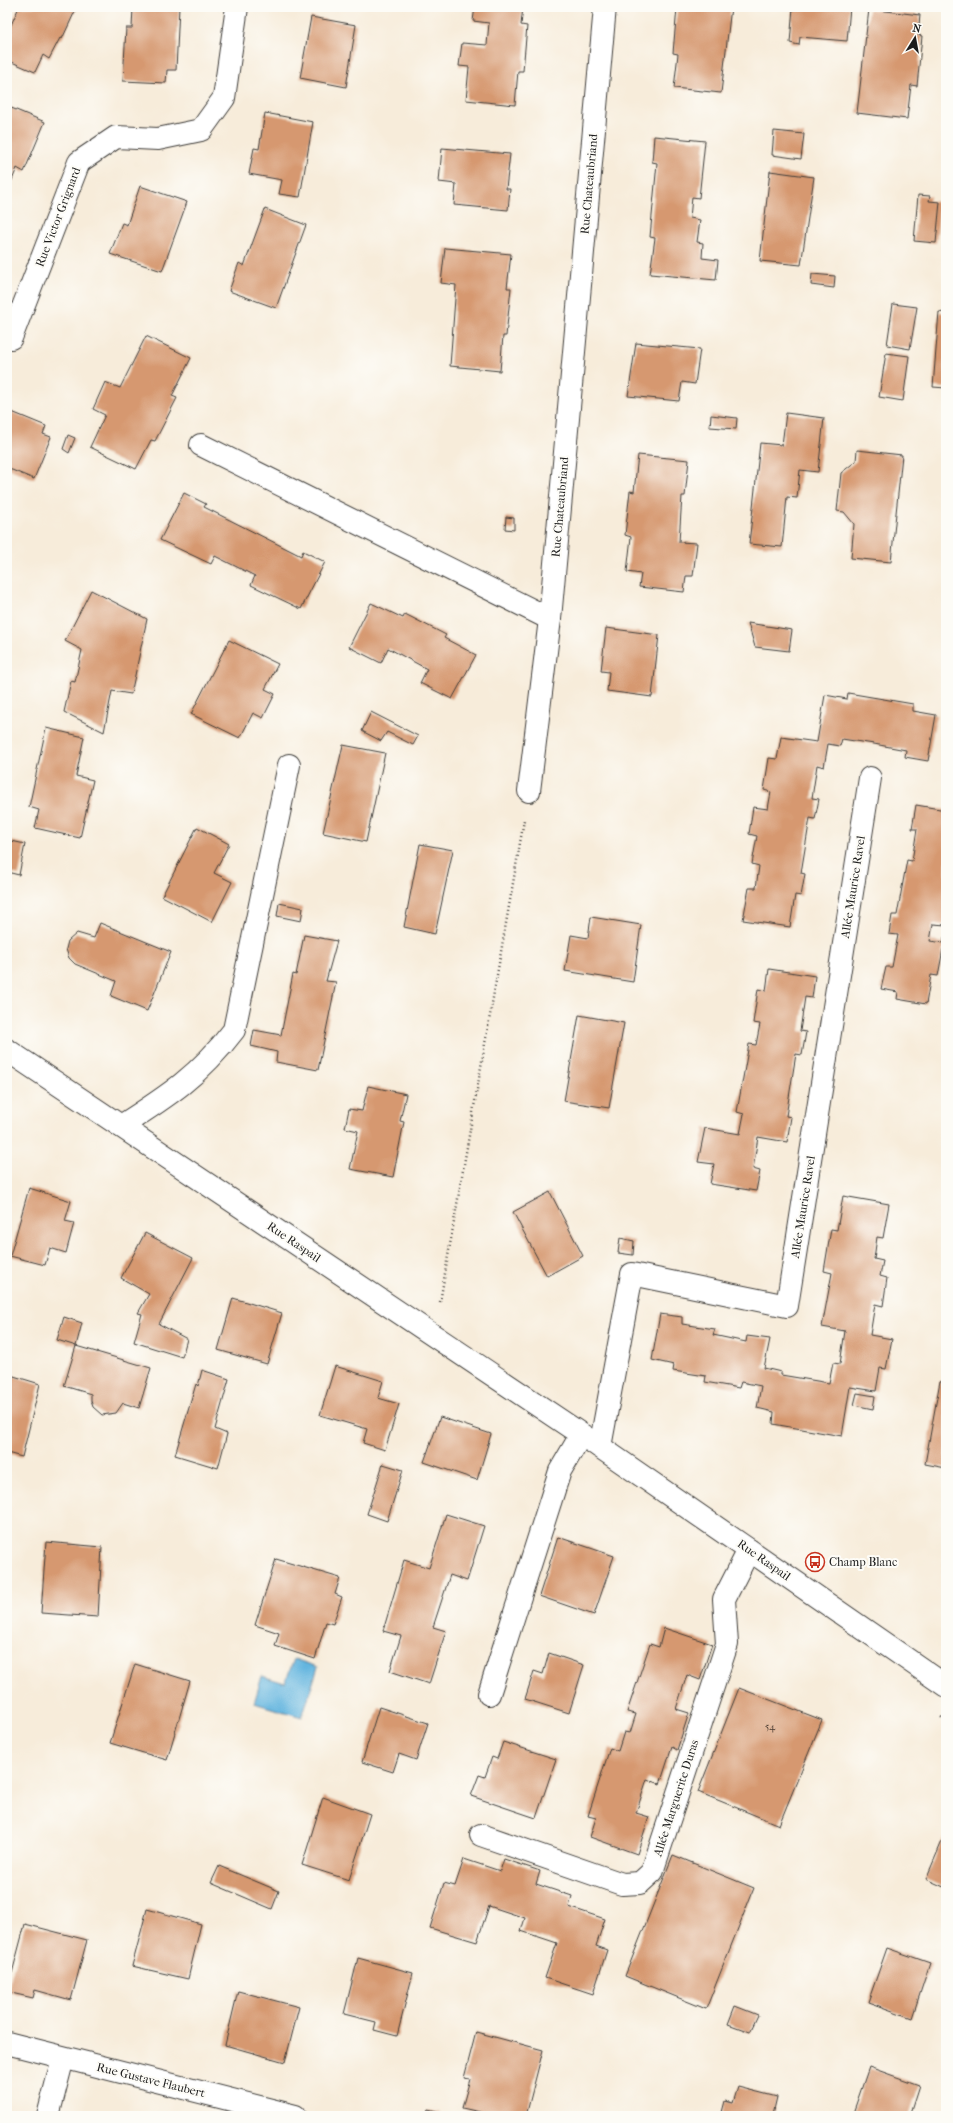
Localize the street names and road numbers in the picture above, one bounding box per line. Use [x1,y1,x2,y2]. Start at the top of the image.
street label: Rue Chateaubriand [578,133,600,235]
street label: Rue Victor Grignard [32,165,84,269]
street label: Rue Chateaubriand [549,456,571,558]
street label: Allée Maurice Ravel [838,834,868,940]
street label: Allée Maurice Ravel [788,1154,818,1260]
street label: Rue Raspail [265,1219,324,1265]
street label: Rue Raspail [735,1537,794,1584]
street label: Allée Marguerite Duras [650,1737,702,1859]
street label: Rue Gustave Flaubert [95,2060,207,2100]

